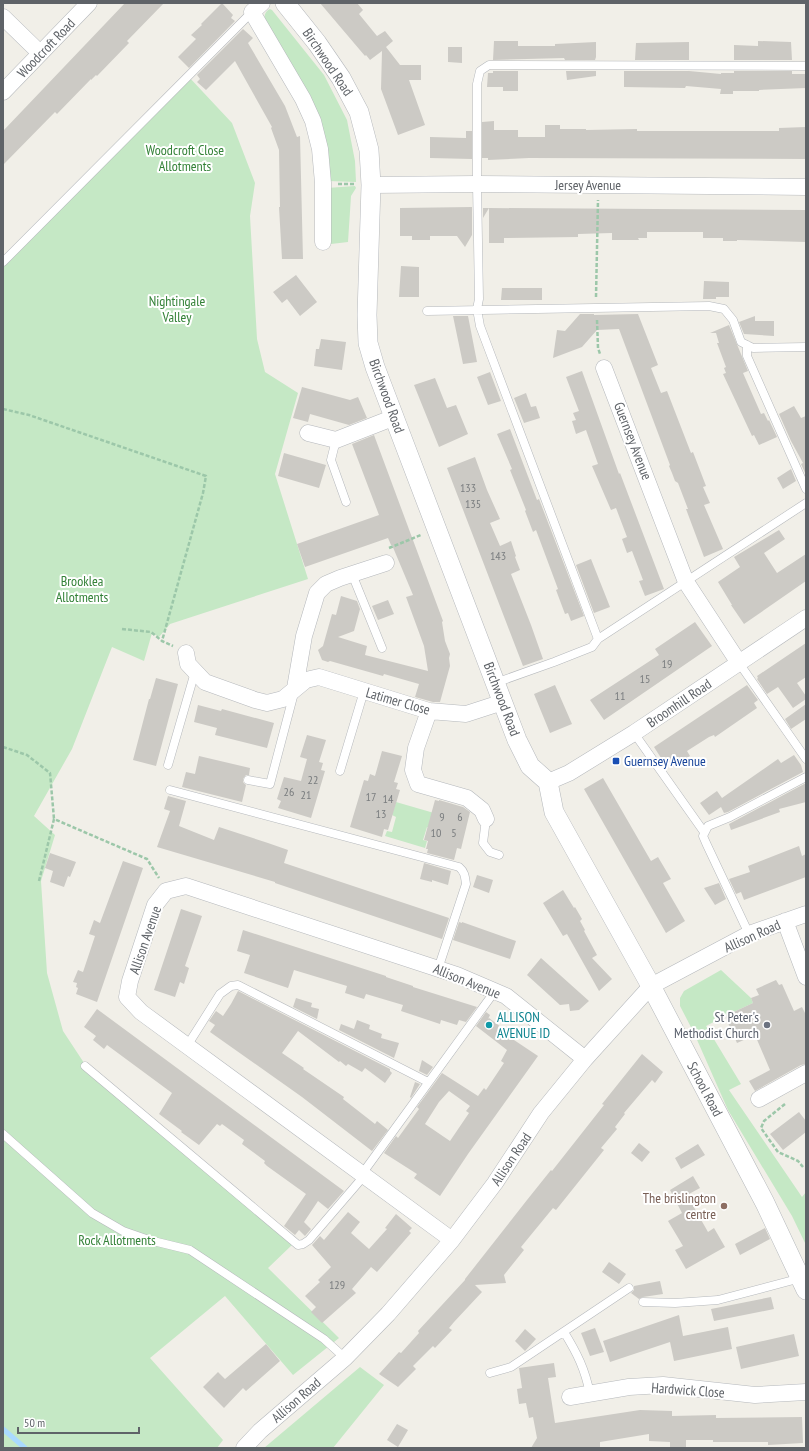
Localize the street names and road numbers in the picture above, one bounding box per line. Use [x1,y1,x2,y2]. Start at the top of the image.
street label: Woodcroft Road [13,14,79,82]
street label: Birchwood Road [299,25,357,99]
street label: Jersey Avenue [554,176,621,194]
street label: Birchwood Road [365,356,409,436]
street label: Guernsey Avenue [610,400,656,483]
street label: Birchwood Road [480,659,524,739]
street label: Broomhill Road [643,675,715,731]
street label: Latimer Close [364,683,432,719]
street label: Allison Avenue [125,903,165,977]
street label: Allison Road [721,916,783,956]
street label: Allison Avenue [431,959,504,1003]
street label: School Road [683,1059,727,1119]
street label: Allison Road [487,1129,535,1189]
street label: Allison Road [267,1374,325,1426]
street label: Hardwick Close [651,1378,726,1402]

